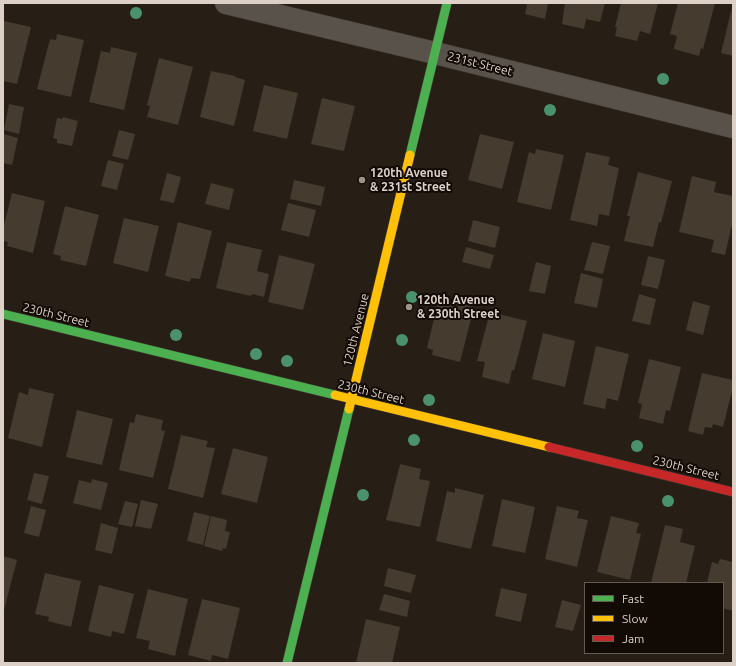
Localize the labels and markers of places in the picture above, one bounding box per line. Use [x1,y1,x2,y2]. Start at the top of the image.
place label: 120th Avenue & 231st Street [370,166,451,194]
marker: 120th Avenue & 231st Street [357,175,367,185]
place label: 120th Avenue & 230th Street [417,293,499,321]
marker: 120th Avenue & 230th Street [404,302,414,312]

